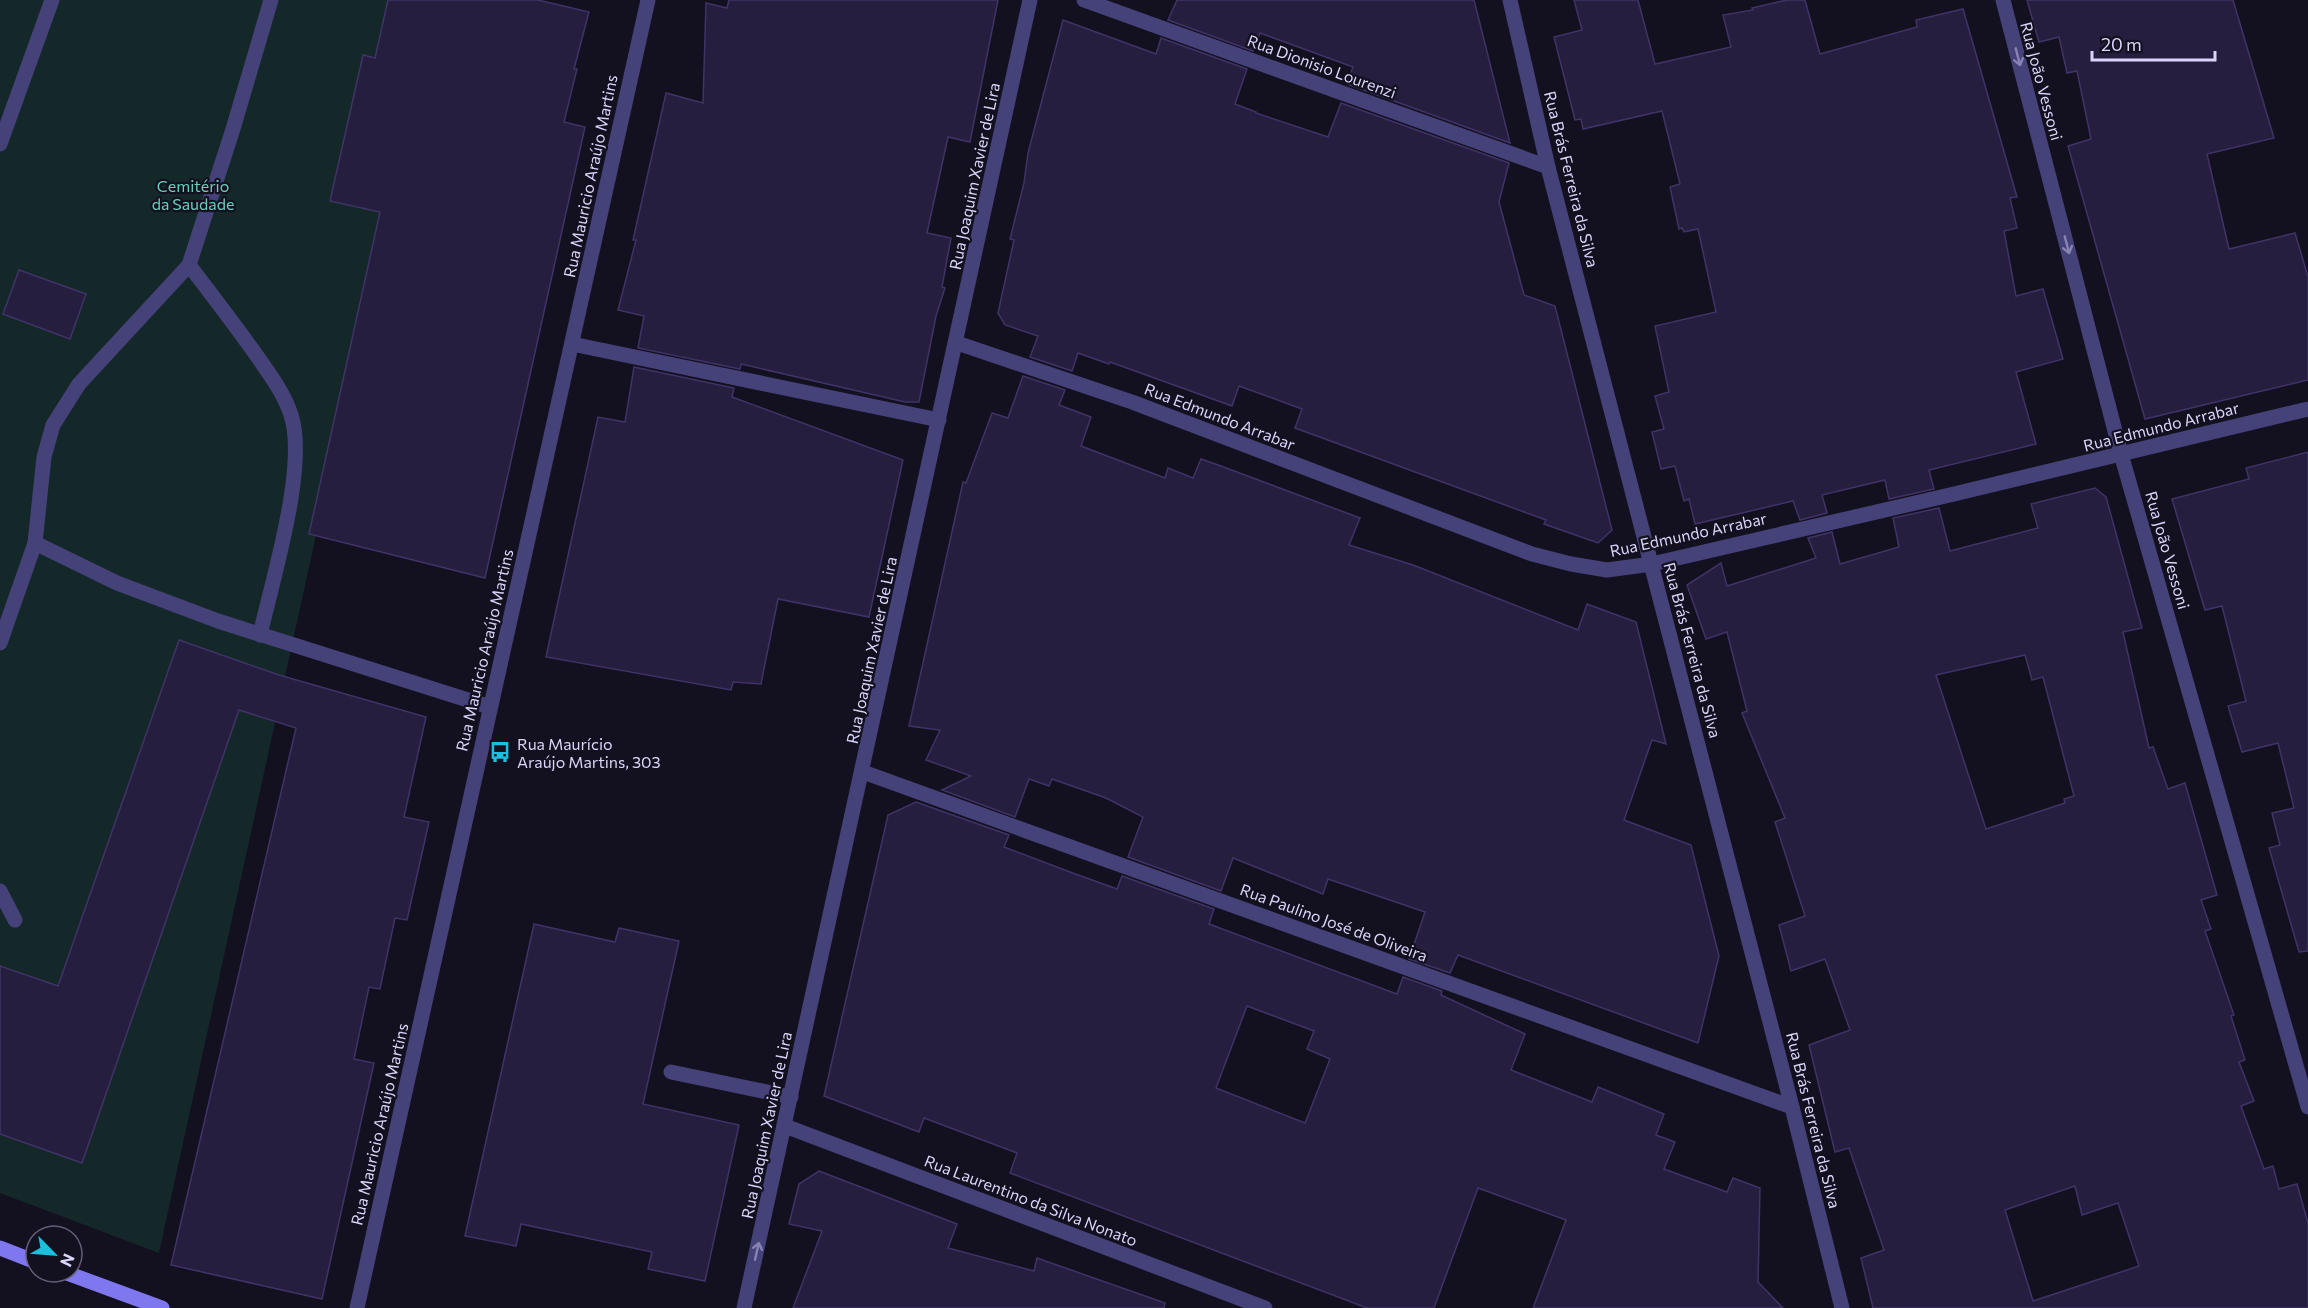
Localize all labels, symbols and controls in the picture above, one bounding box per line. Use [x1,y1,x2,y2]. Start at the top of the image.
street label: Rua João Vessoni [2017,20,2067,142]
scale bar [2092,24,2215,62]
street label: Rua Dionisio Lourenzi [1245,30,1399,102]
text: 20 m [2101,33,2142,55]
one-way arrow [2012,47,2024,66]
street label: Rua Mauricio Araújo Martins [559,73,621,279]
street label: Rua Joaquim Xavier de Lira [945,81,1003,271]
street label: Rua Brás Ferreira da Silva [1541,89,1603,269]
park label: Cemitério da Saudade [152,176,234,213]
one-way arrow [2062,235,2073,254]
street label: Rua Edmundo Arrabar [1142,378,1299,454]
street label: Rua Edmundo Arrabar [2081,397,2241,455]
street label: Rua João Vessoni [2142,489,2194,611]
street label: Rua Edmundo Arrabar [1608,508,1769,560]
street label: Rua Mauricio Araújo Martins [451,547,517,753]
street label: Rua Joaquim Xavier de Lira [842,555,900,745]
street label: Rua Brás Ferreira da Silva [1660,560,1726,740]
place label: Rua Maurício Araújo Martins, 303 [517,734,661,771]
bus stop icon: Rua Maurício Araújo Martins, 303 [488,740,512,764]
street label: Rua Paulino José de Oliveira [1238,879,1430,965]
street label: Rua Mauricio Araújo Martins [346,1021,412,1227]
street label: Rua Joaquim Xavier de Lira [737,1030,795,1220]
street label: Rua Brás Ferreira da Silva [1783,1030,1845,1210]
street label: Rua Laurentino da Silva Nonato [922,1151,1140,1249]
north arrow [24,1224,84,1284]
one-way arrow [752,1242,763,1261]
text: N [57,1251,79,1270]

